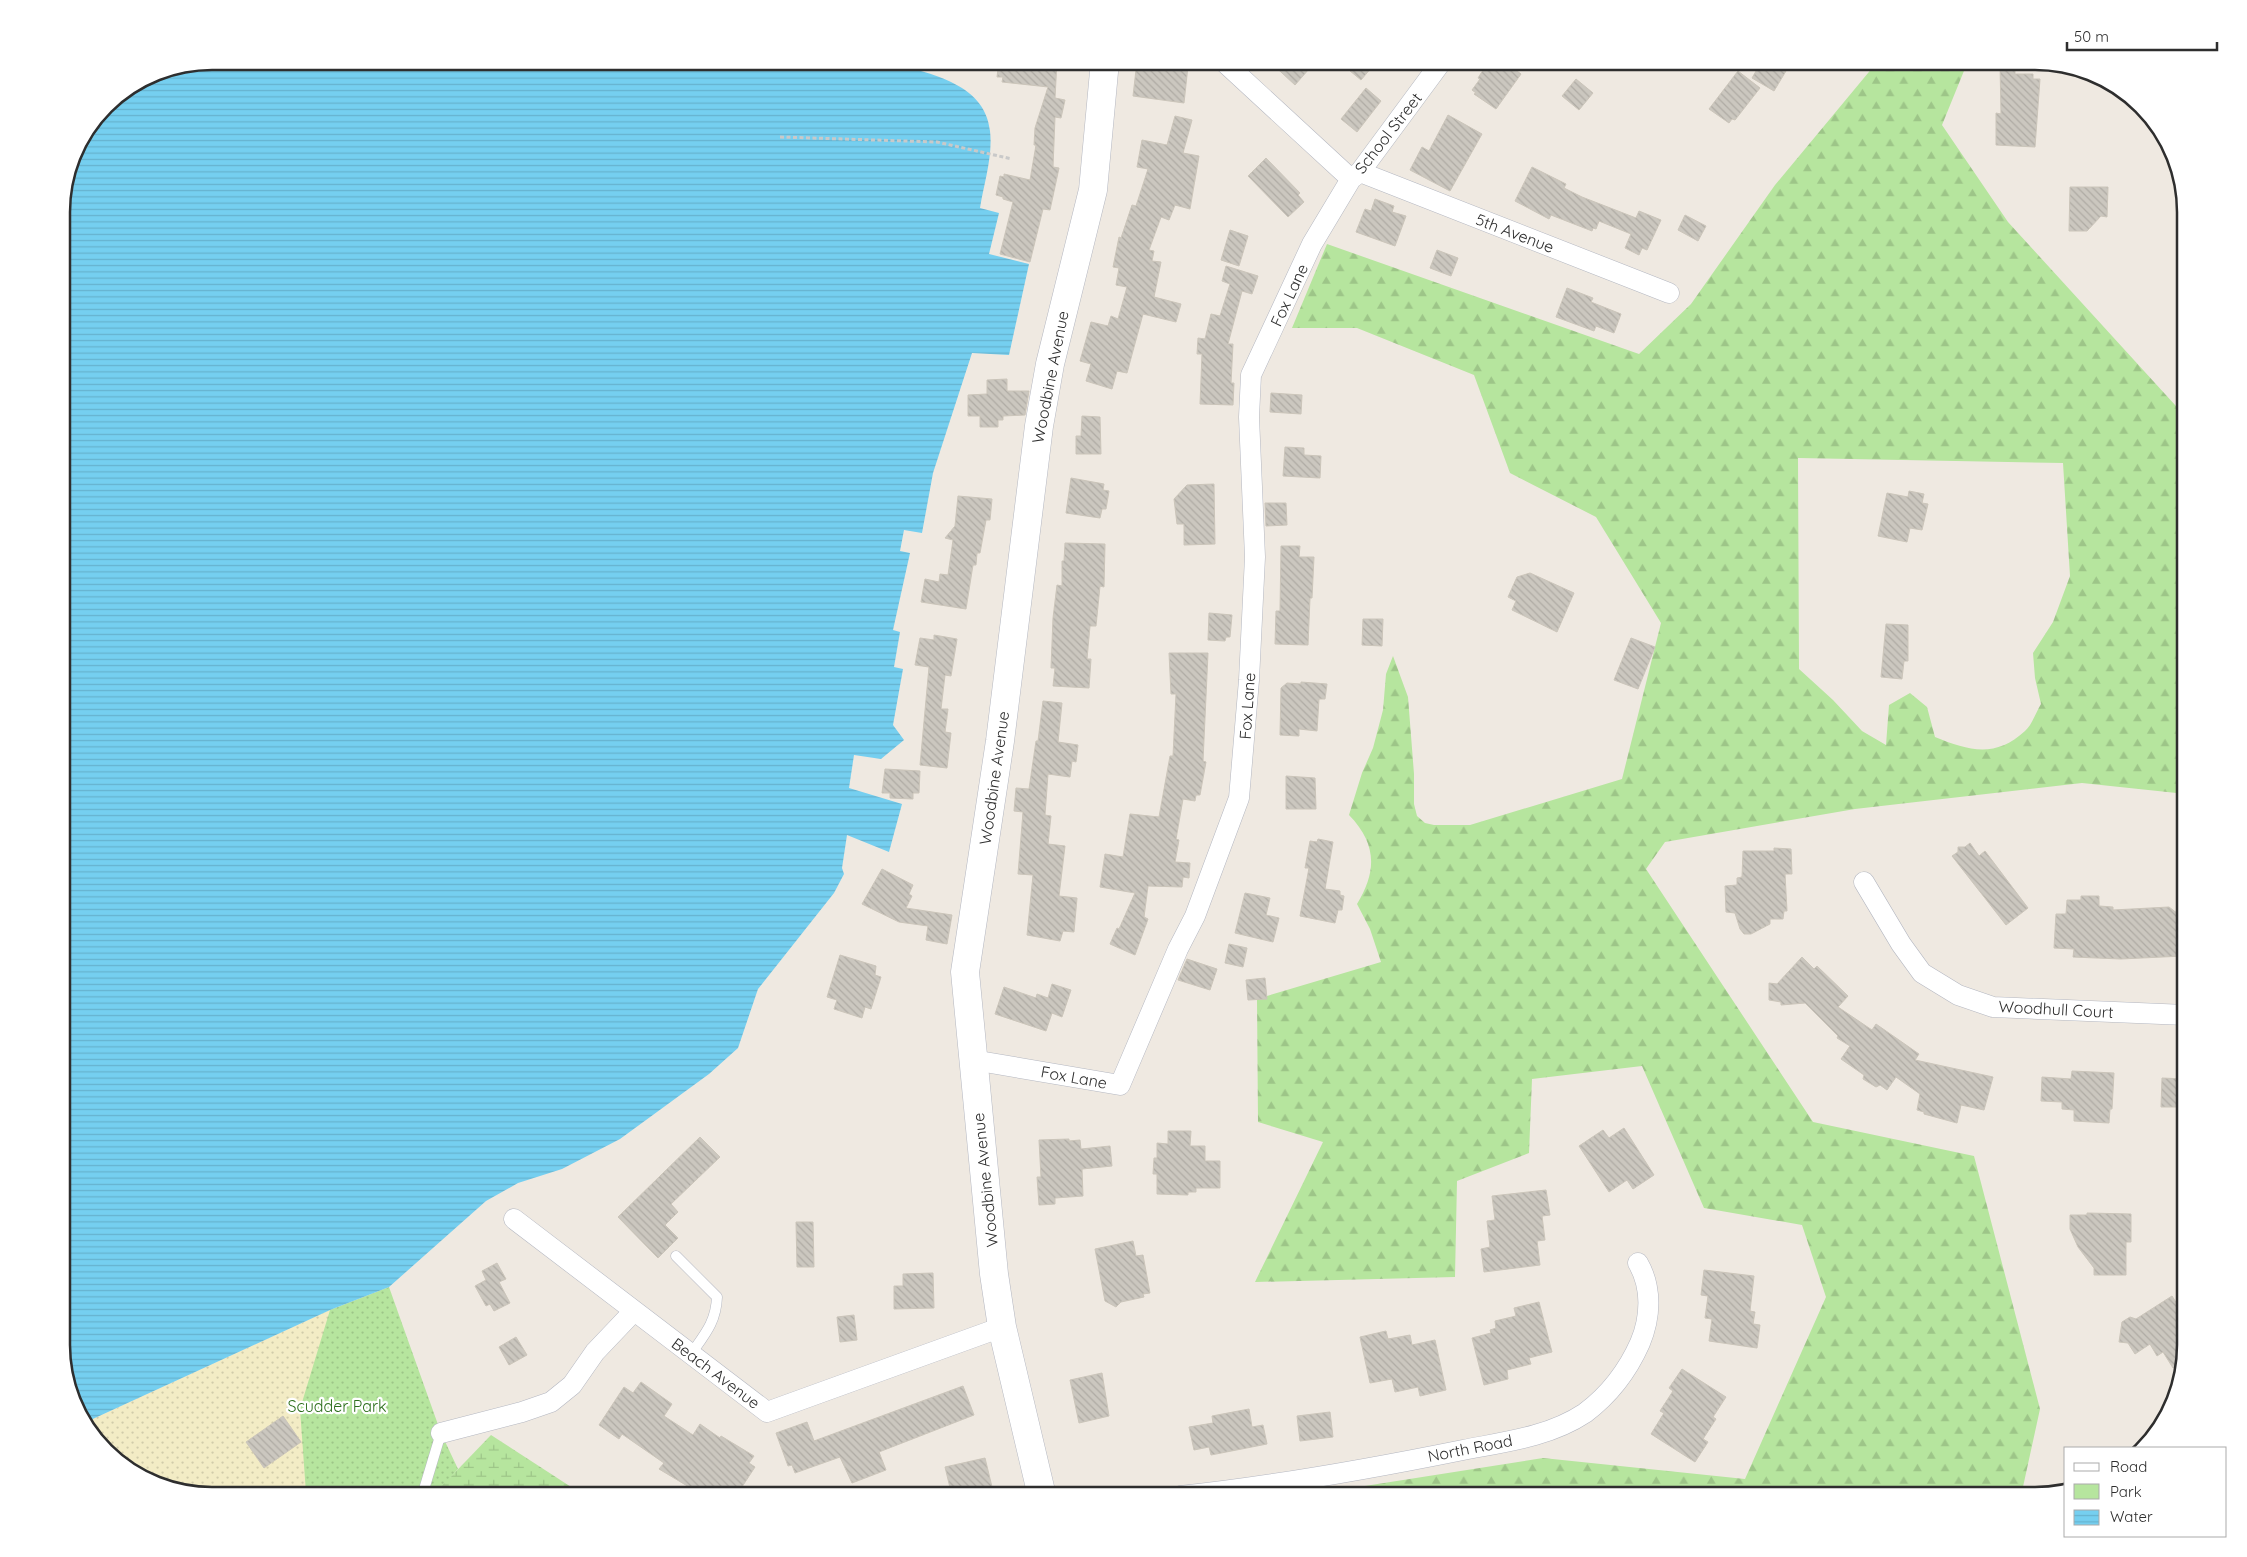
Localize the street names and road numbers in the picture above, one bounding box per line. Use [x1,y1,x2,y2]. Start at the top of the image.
street label: School Street [1350,88,1426,178]
street label: 5th Avenue [1473,209,1557,257]
street label: Fox Lane [1266,260,1312,330]
street label: Woodbine Avenue [1027,309,1073,445]
street label: Fox Lane [1235,672,1259,740]
street label: Woodbine Avenue [975,710,1013,846]
street label: Woodhull Court [1998,996,2114,1022]
street label: Fox Lane [1039,1061,1109,1093]
street label: Woodbine Avenue [968,1112,1002,1248]
street label: Beach Avenue [668,1333,764,1413]
street label: North Road [1426,1430,1514,1466]

